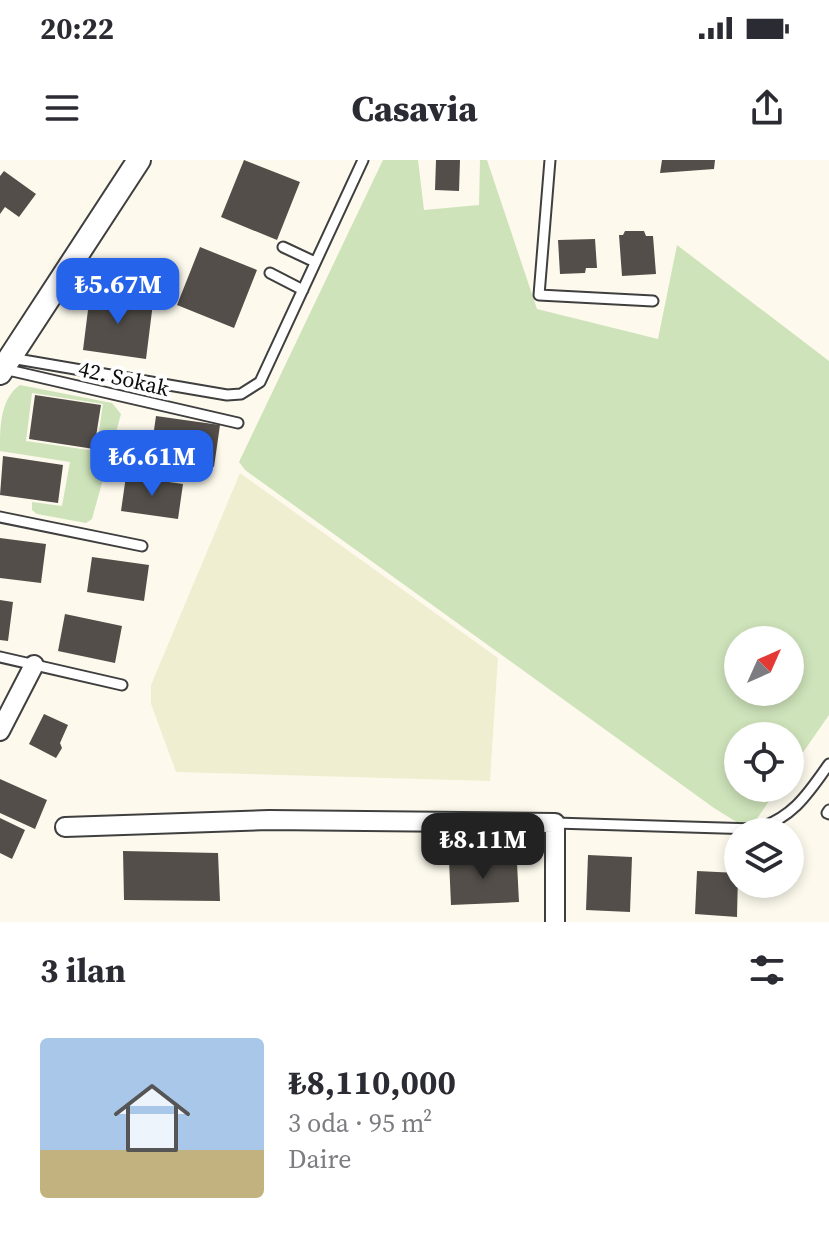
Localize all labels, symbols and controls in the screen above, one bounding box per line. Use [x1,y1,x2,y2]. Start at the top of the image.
text: 20:22 [40,8,114,49]
text: Casavia [351,84,478,133]
icon: menu [40,86,84,130]
icon: share [745,86,789,130]
pin: ₺5.67M [53,258,183,326]
text: ₺5.67M [74,266,162,302]
street label: 42. Sokak [76,353,173,403]
pin: ₺6.61M [87,430,217,498]
text: ₺6.61M [108,438,196,474]
north arrow [724,626,804,706]
map controls [724,626,804,898]
button: locate [724,722,804,802]
pin: ₺8.11M [418,813,548,881]
button: layers [724,818,804,898]
text: ₺8.11M [439,821,527,857]
text: 3 ilan [40,947,126,993]
icon: filters [745,948,789,992]
text: ₺8,110,000 [288,1059,456,1105]
icon: home [104,1070,200,1166]
text: 3 oda · 95 m² [288,1105,432,1141]
text: Daire [288,1141,351,1177]

